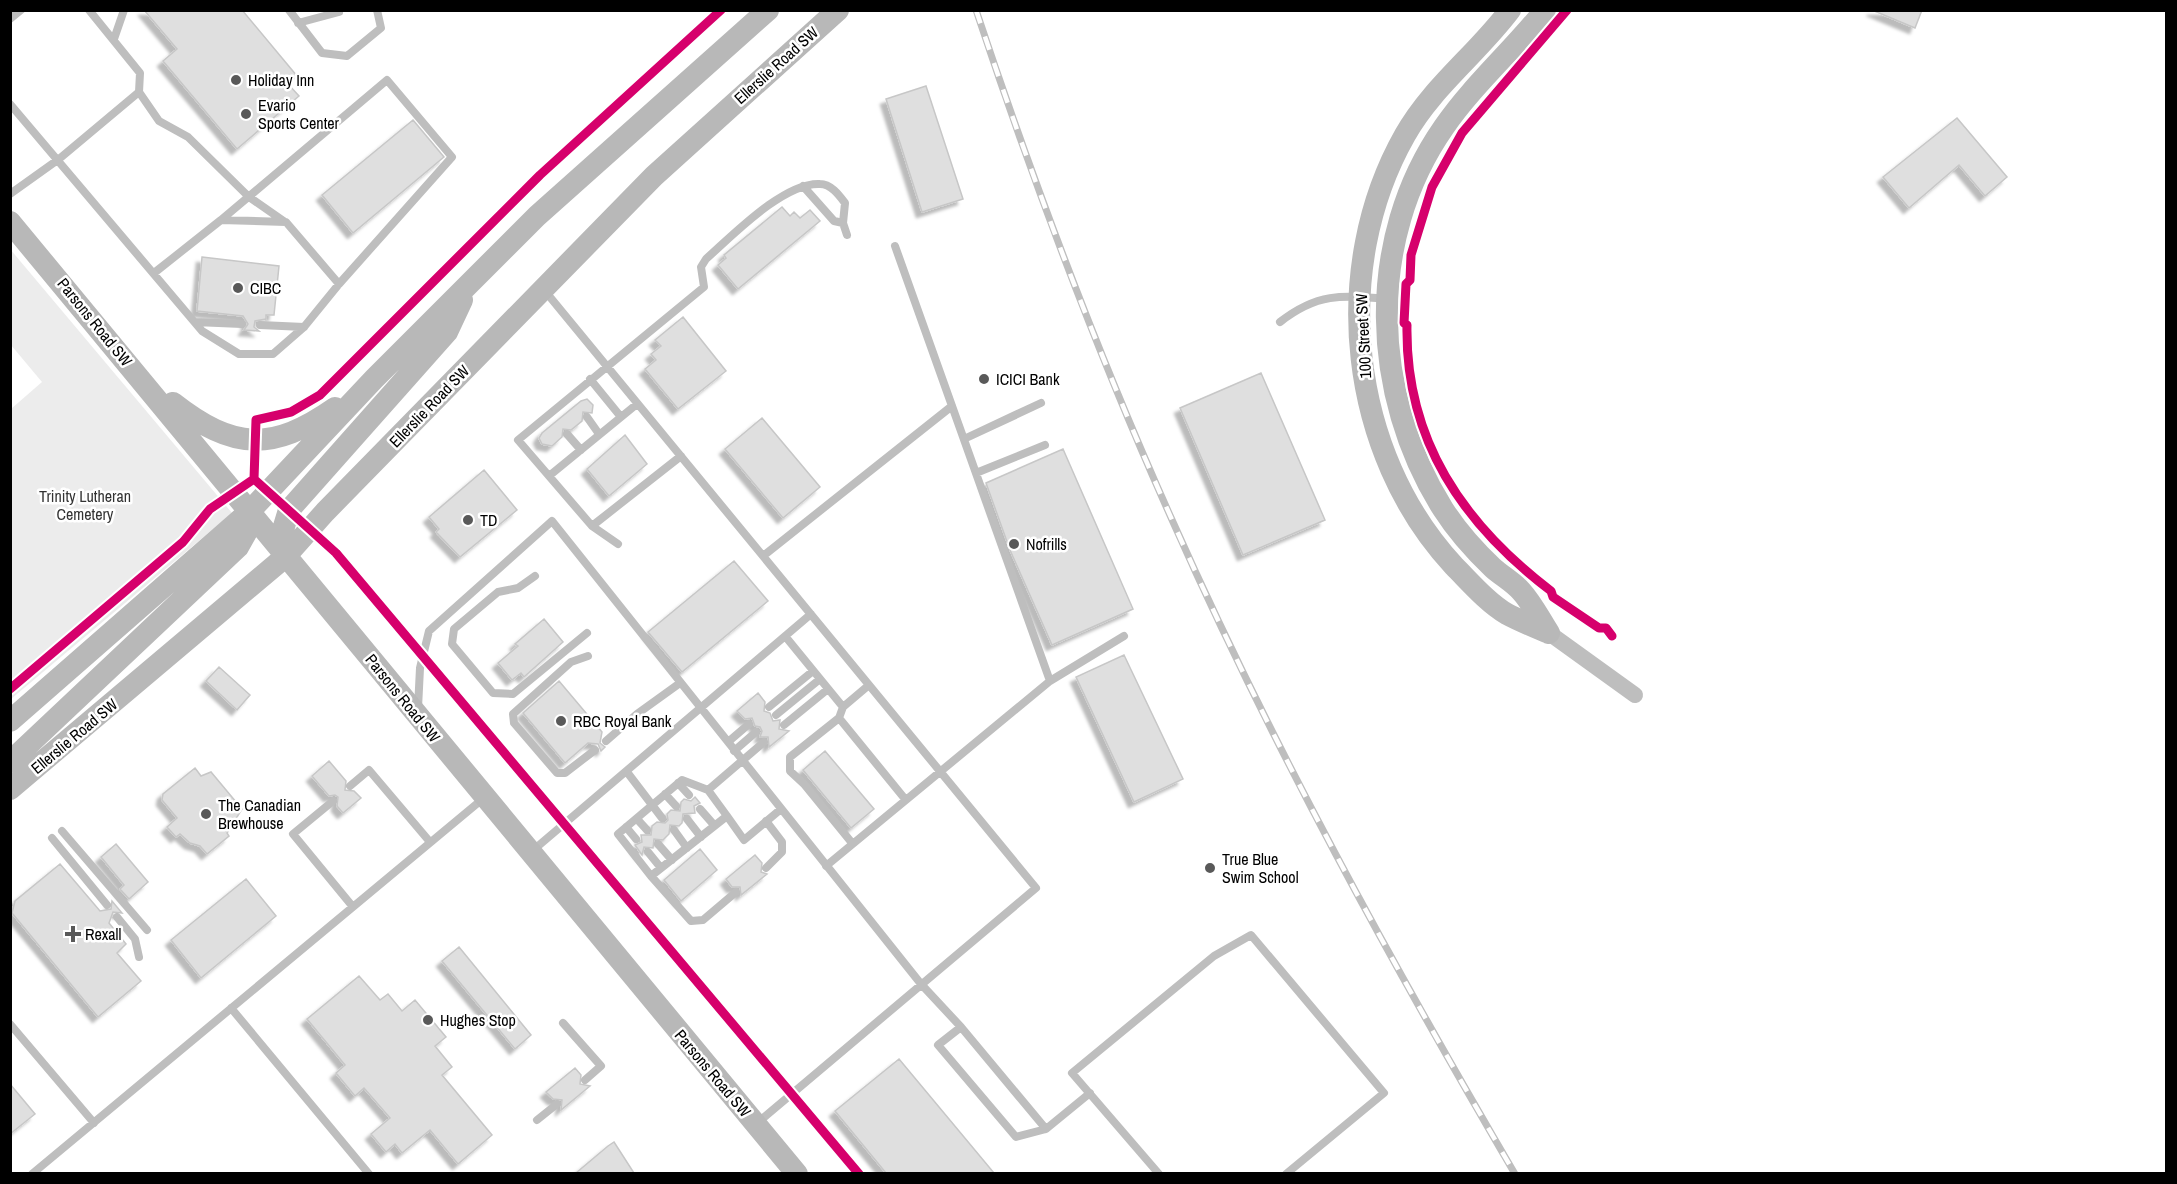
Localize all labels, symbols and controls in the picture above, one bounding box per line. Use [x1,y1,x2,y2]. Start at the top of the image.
street label: Ellerslie Road SW [729,21,823,109]
place label: Holiday Inn [248,69,314,91]
marker: Holiday Inn [229,73,243,87]
place label: Evario Sports Center [258,94,340,134]
marker: Evario Sports Center [239,107,253,121]
street label: Parsons Road SW [52,273,138,371]
place label: CIBC [250,277,281,299]
marker: CIBC [231,281,245,295]
street label: 100 Street SW [1350,292,1376,379]
street label: Ellerslie Road SW [384,360,474,452]
place label: ICICI Bank [996,368,1060,390]
marker: ICICI Bank [977,372,991,386]
park label: Trinity Lutheran Cemetery [39,485,131,525]
place label: TD [480,509,498,531]
marker: TD [461,513,475,527]
place label: Nofrills [1026,533,1067,555]
marker: Nofrills [1007,537,1021,551]
street label: Parsons Road SW [360,649,446,747]
street label: Ellerslie Road SW [26,693,122,779]
place label: RBC Royal Bank [573,710,672,732]
marker: RBC Royal Bank [554,714,568,728]
place label: The Canadian Brewhouse [218,794,301,834]
marker: The Canadian Brewhouse [199,807,213,821]
place label: True Blue Swim School [1222,848,1299,888]
marker: True Blue Swim School [1203,861,1217,875]
place label: Rexall [85,923,122,945]
marker: Rexall [66,927,80,941]
place label: Hughes Stop [440,1009,516,1031]
marker: Hughes Stop [421,1013,435,1027]
street label: Parsons Road SW [670,1025,757,1122]

